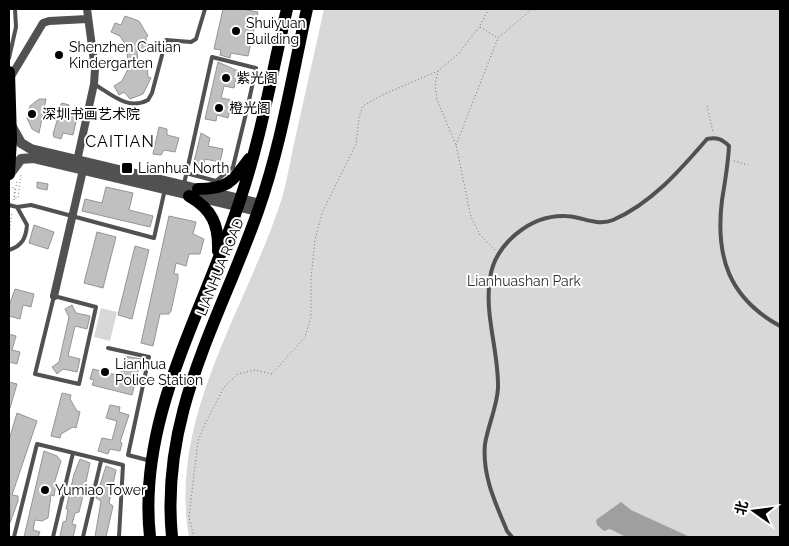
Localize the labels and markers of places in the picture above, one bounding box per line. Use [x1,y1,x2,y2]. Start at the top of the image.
place label: Shuiyuan Building [246,15,306,47]
marker: Shuiyuan Building [230,25,242,37]
place label: Shenzhen Caitian Kindergarten [69,39,181,71]
marker: Shenzhen Caitian Kindergarten [53,49,65,61]
place label: 紫光阁 [236,70,278,86]
marker: 紫光阁 [220,72,232,84]
place label: 橙光阁 [229,100,271,116]
marker: 橙光阁 [213,102,225,114]
place label: 深圳书画艺术院 [42,106,140,122]
marker: 深圳书画艺术院 [26,108,38,120]
place label: Lianhua North [138,160,229,176]
marker: Lianhua North [120,161,134,175]
place label: Lianhua Police Station [115,356,203,388]
marker: Lianhua Police Station [99,366,111,378]
place label: Yumiao Tower [55,482,146,498]
marker: Yumiao Tower [39,484,51,496]

